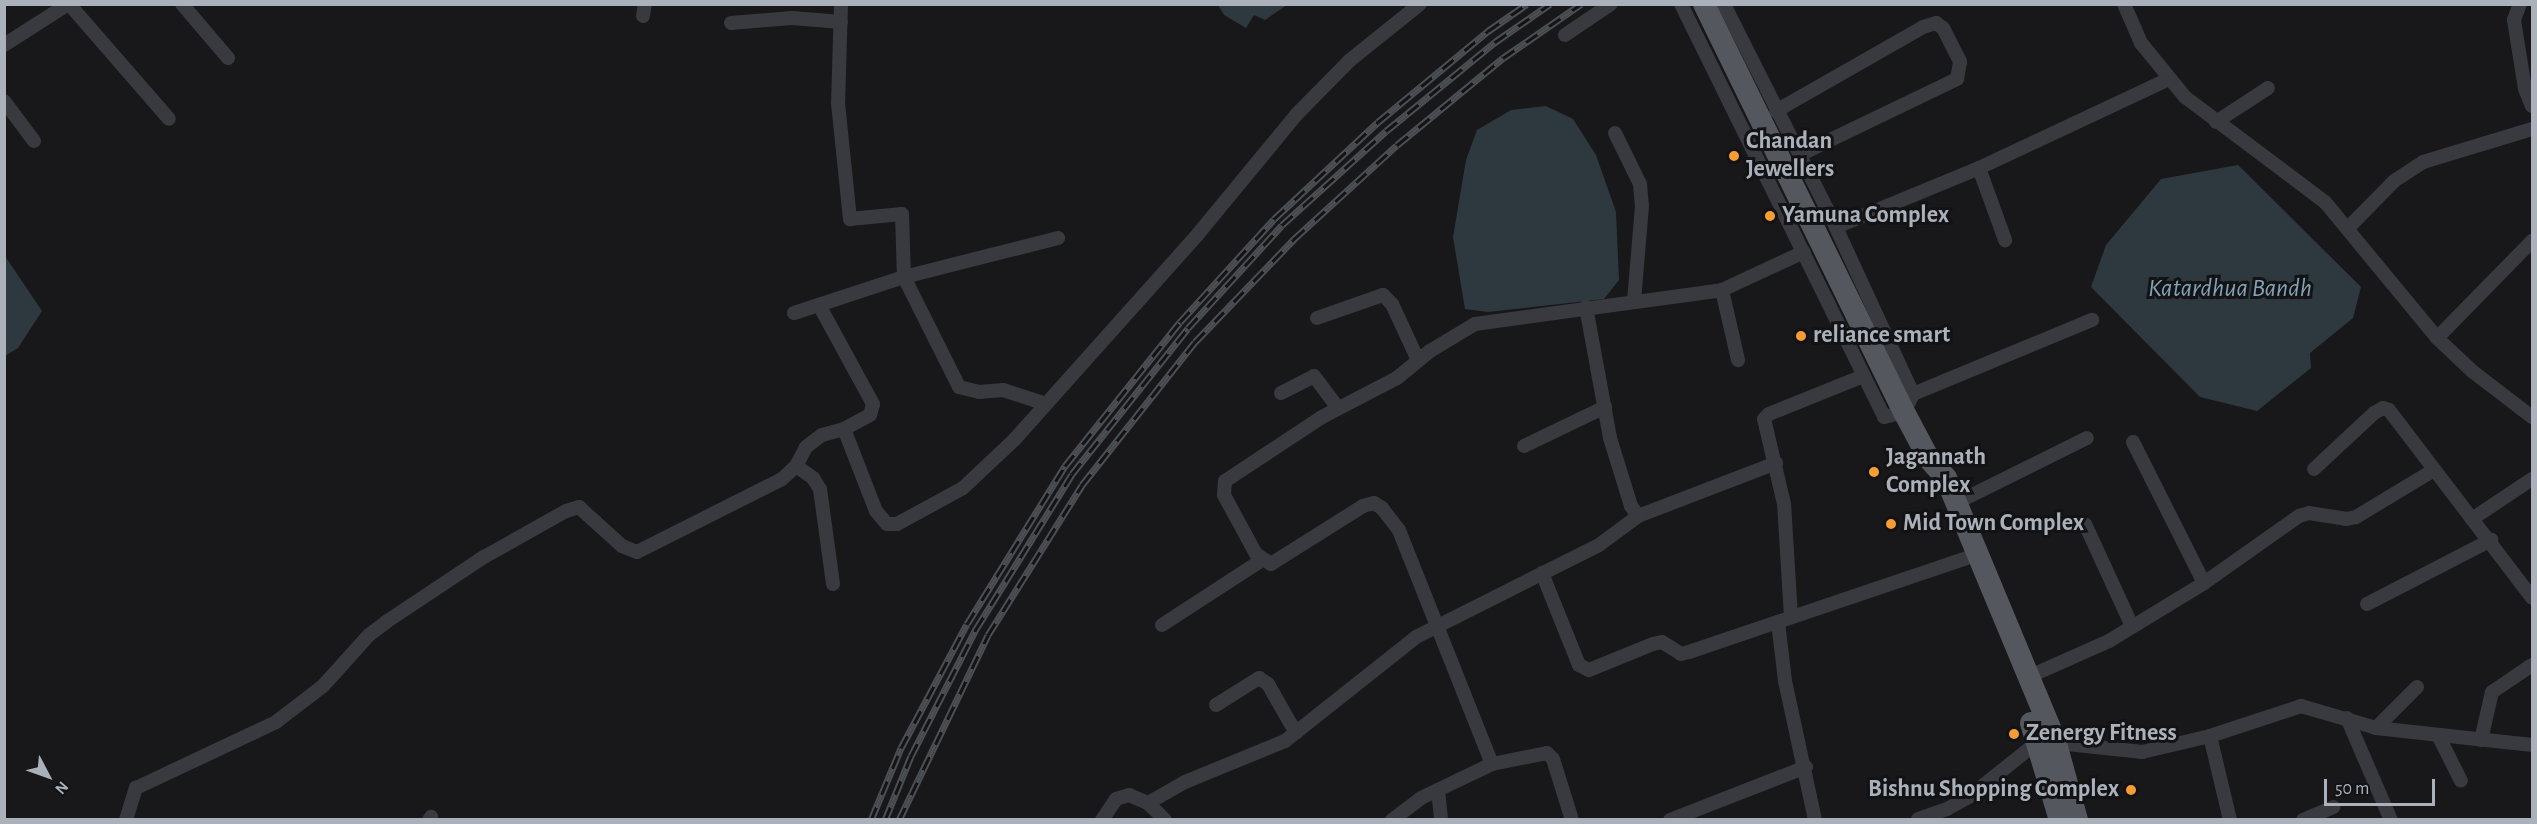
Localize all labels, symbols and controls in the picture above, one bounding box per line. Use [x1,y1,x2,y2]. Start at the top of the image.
place label: Chandan Jewellers [1746,128,1834,184]
marker: Chandan Jewellers [1727,149,1741,163]
place label: Yamuna Complex [1782,202,1949,230]
marker: Yamuna Complex [1763,209,1777,223]
water label: Katardhua Bandh [2148,273,2312,305]
place label: reliance smart [1813,322,1950,350]
marker: reliance smart [1794,329,1808,343]
place label: Jagannath Complex [1886,444,1986,500]
marker: Jagannath Complex [1867,465,1881,479]
place label: Mid Town Complex [1903,510,2084,538]
marker: Mid Town Complex [1884,517,1898,531]
place label: Zenergy Fitness [2026,720,2177,748]
marker: Zenergy Fitness [2007,727,2021,741]
north arrow [18,746,78,806]
scale bar [2327,767,2438,805]
place label: Bishnu Shopping Complex [1868,776,2119,804]
text: N [52,778,71,797]
text: 50 m [2335,780,2369,798]
marker: Bishnu Shopping Complex [2124,783,2138,797]

